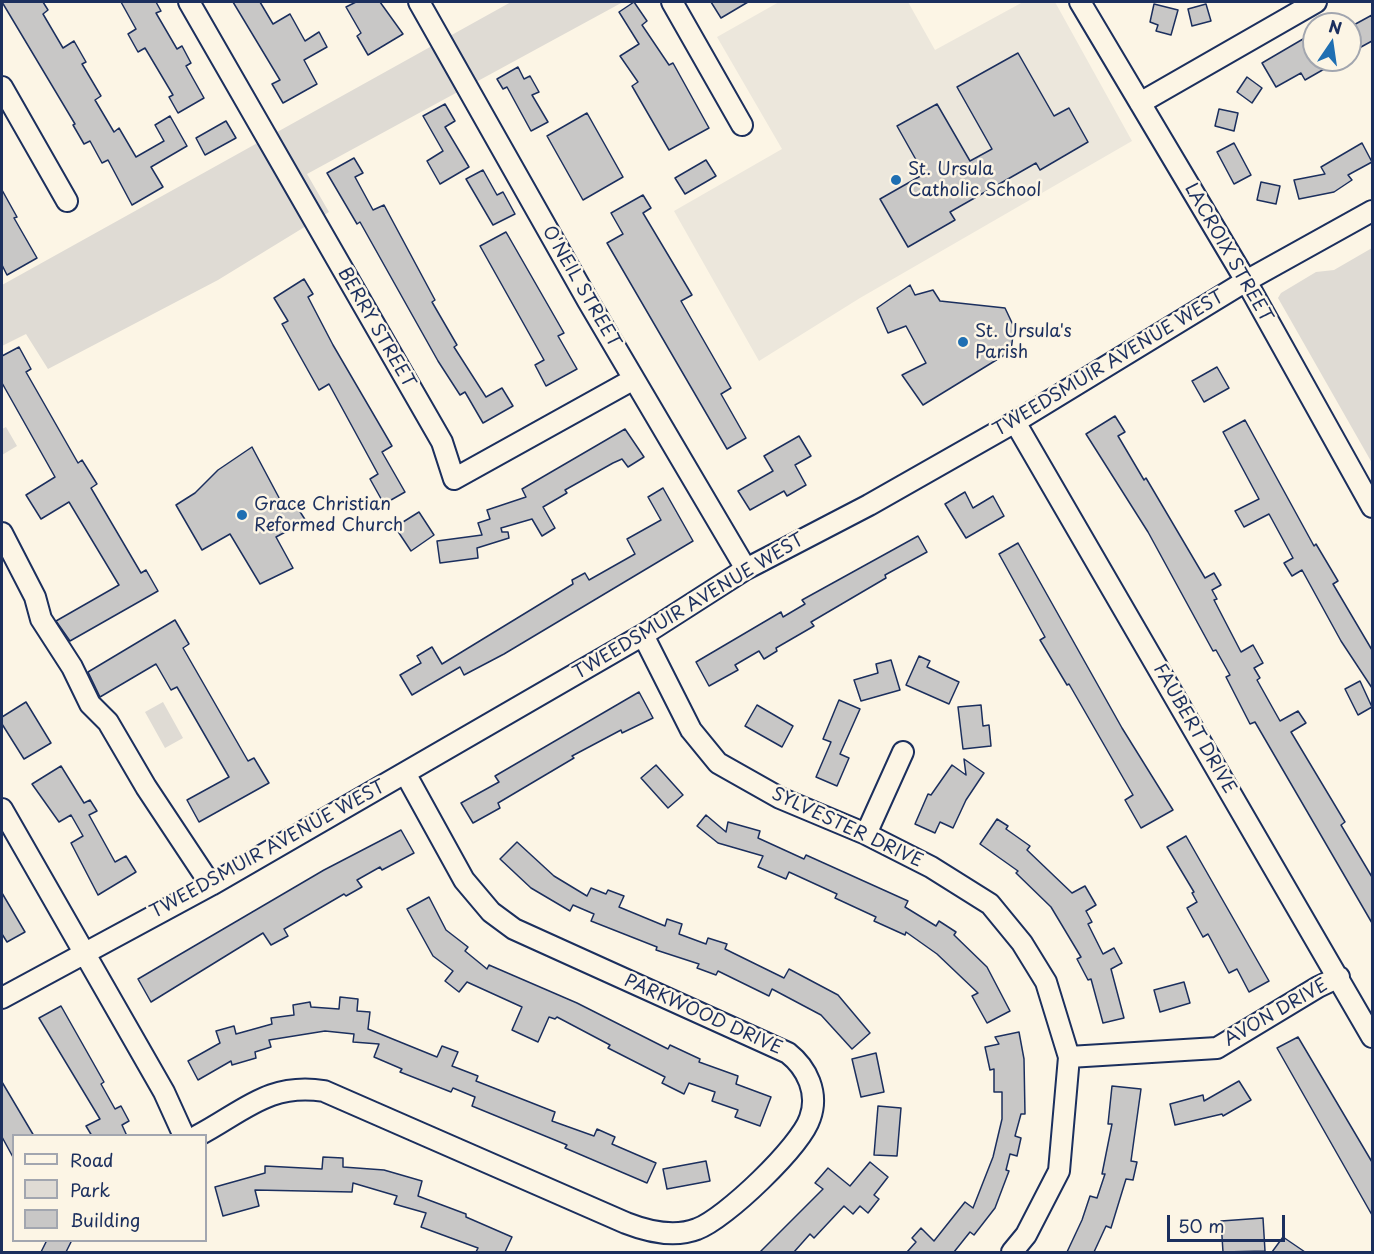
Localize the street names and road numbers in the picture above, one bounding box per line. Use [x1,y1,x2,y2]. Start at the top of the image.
street label: LACROIX STREET [1179,180,1277,326]
street label: O'NEIL STREET [537,222,625,352]
street label: BERRY STREET [333,264,419,392]
street label: TWEEDSMUIR AVENUE WEST [990,286,1228,442]
street label: TWEEDSMUIR AVENUE WEST [570,529,808,685]
street label: FAUBERT DRIVE [1148,660,1240,798]
street label: TWEEDSMUIR AVENUE WEST [147,776,389,924]
street label: SYLVESTER DRIVE [768,784,926,872]
street label: PARKWOOD DRIVE [621,970,785,1060]
street label: AVON DRIVE [1220,975,1332,1051]

